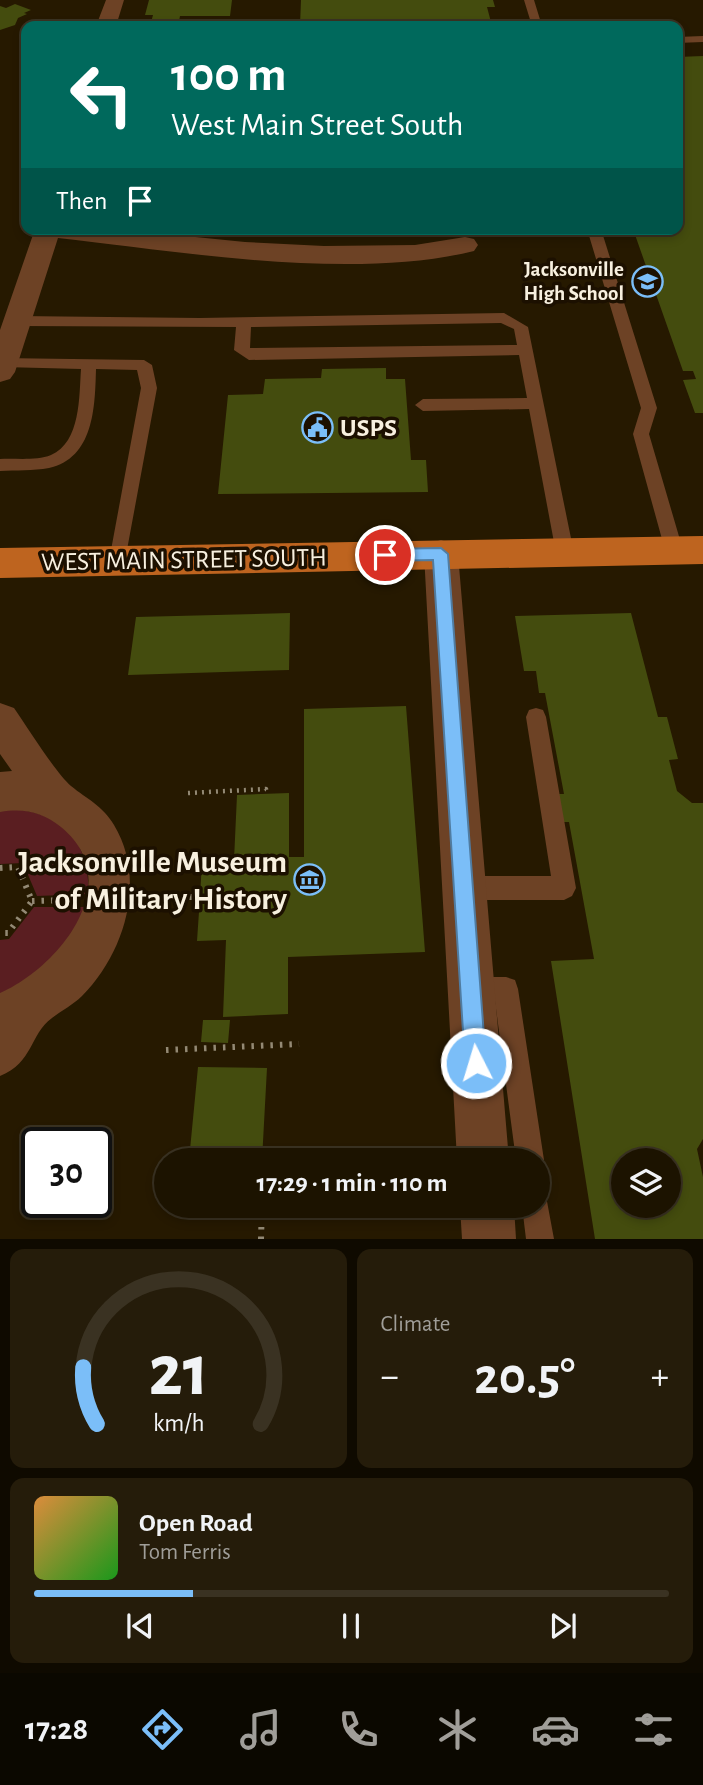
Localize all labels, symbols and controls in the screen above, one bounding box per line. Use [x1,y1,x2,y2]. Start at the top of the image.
icon: left [56,49,147,140]
text: 100 m [171,51,287,100]
text: West Main Street South [171,109,463,141]
icon: arrive [121,182,159,220]
text: Then [56,188,107,214]
place label: Jacksonville High School [523,259,624,304]
school or university icon: Jacksonville High School [630,264,664,298]
public building icon: USPS [300,410,334,444]
place label: USPS [340,415,397,441]
pin [355,525,415,585]
icon: arrive [366,536,404,574]
street label: WEST MAIN STREET SOUTH [41,545,327,575]
place label: Jacksonville Museum of Military History [18,846,288,915]
museum icon: Jacksonville Museum of Military History [293,862,327,896]
position arrow [439,1026,513,1100]
speed limit sign: 30 [21,1127,112,1218]
map controls [611,1148,681,1218]
button: layers [611,1148,681,1218]
text: 17:29 · 1 min · 110 m [257,1170,447,1196]
text: Climate [381,1313,450,1336]
text: 21 [148,1337,209,1410]
text: 20.5° [474,1351,575,1403]
text: − [381,1358,399,1396]
text: + [651,1358,669,1396]
text: km/h [152,1411,204,1436]
text: Open Road [139,1510,253,1536]
text: Tom Ferris [139,1541,231,1564]
icon: previous [121,1607,159,1645]
icon: pause [332,1607,370,1645]
icon: next [544,1607,582,1645]
icon: directions [138,1705,187,1754]
icon: music [236,1705,285,1754]
icon: phone [334,1705,383,1754]
icon: climate [433,1705,482,1754]
icon: car [531,1705,580,1754]
icon: filters [629,1705,678,1754]
text: 17:28 [25,1713,88,1745]

